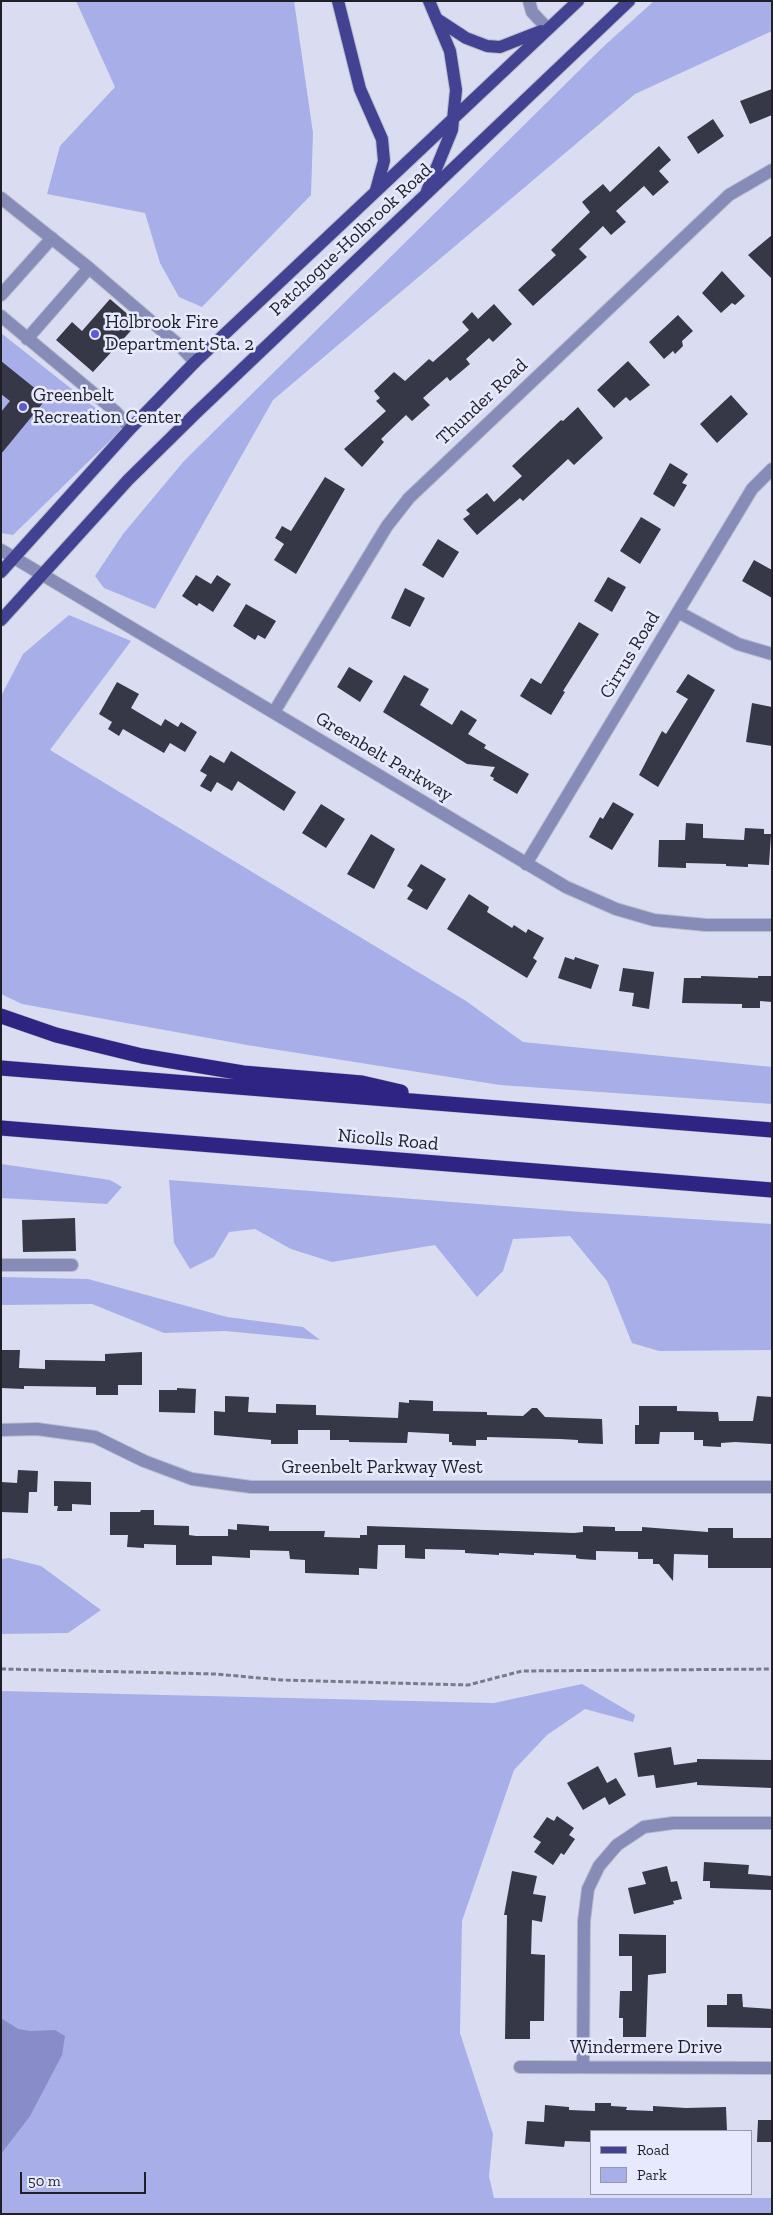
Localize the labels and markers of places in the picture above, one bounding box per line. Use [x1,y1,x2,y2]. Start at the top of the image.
place label: Holbrook Fire Department Sta. 2 [105,312,254,356]
marker: Holbrook Fire Department Sta. 2 [89,328,101,340]
place label: Greenbelt Recreation Center [33,385,182,429]
marker: Greenbelt Recreation Center [17,401,29,413]

